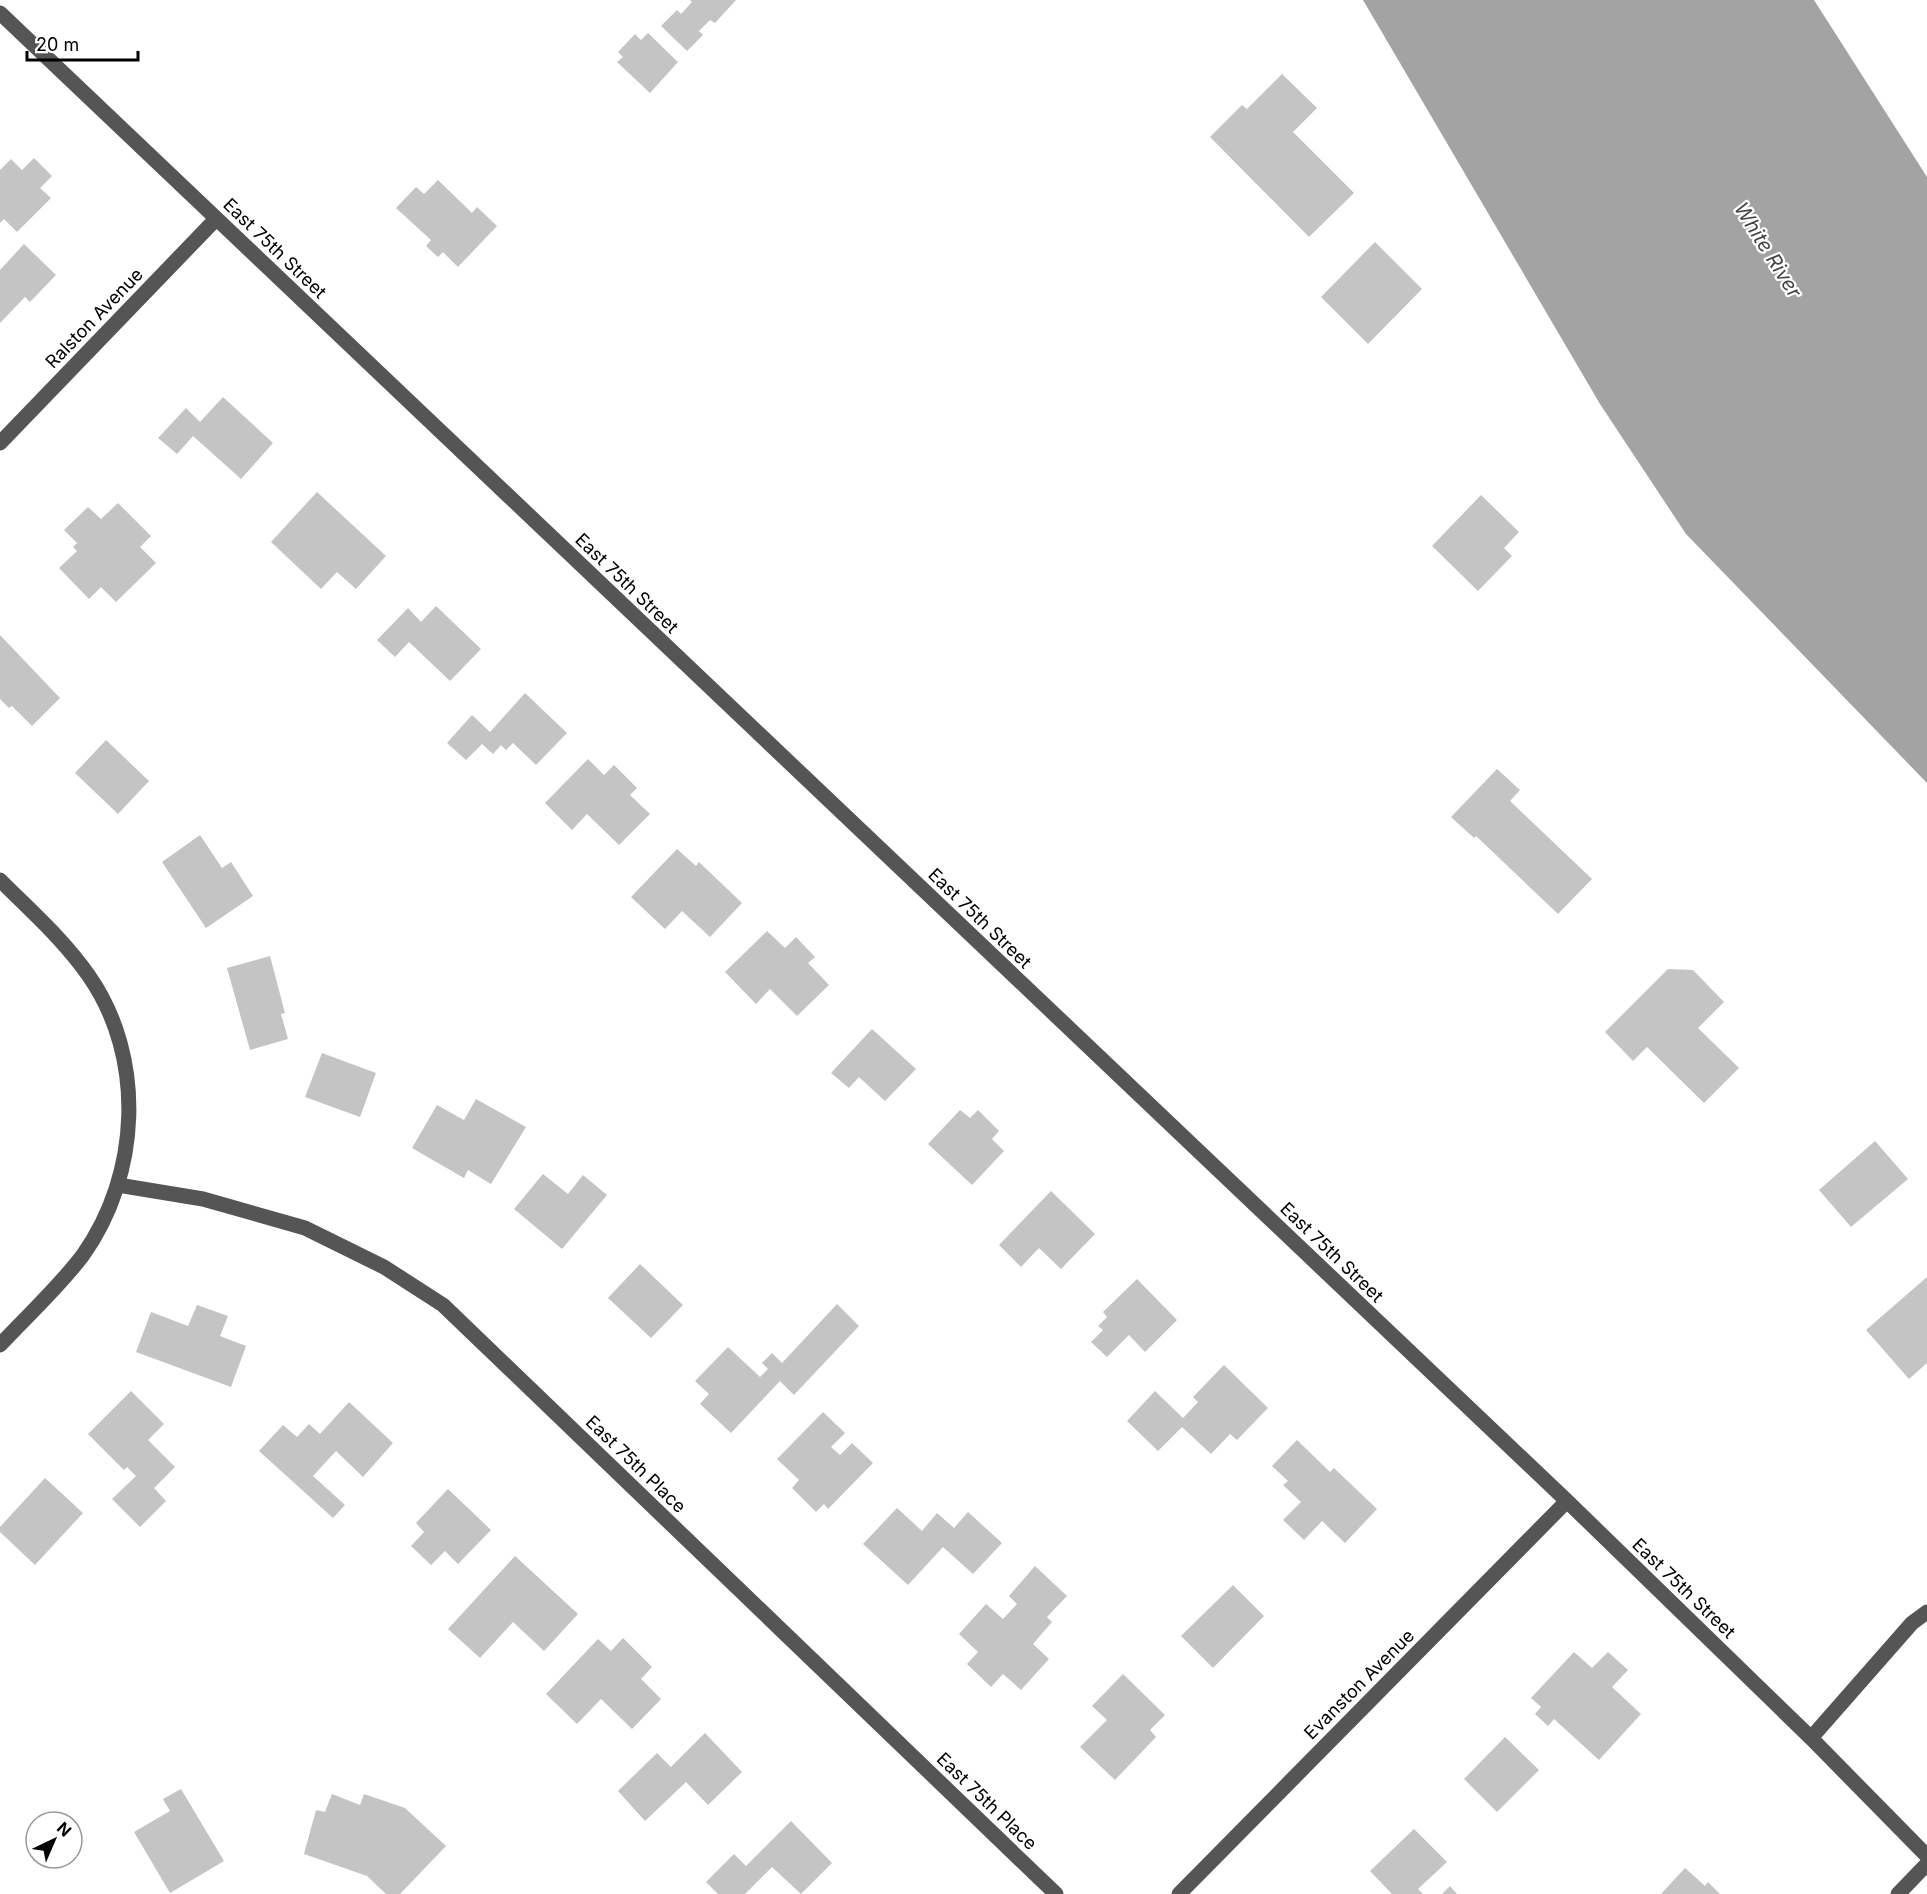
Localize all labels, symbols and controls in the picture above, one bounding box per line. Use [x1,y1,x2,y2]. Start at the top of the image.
scale bar [27,24,138,62]
text: 20 m [36,34,79,55]
street label: East 75th Street [219,194,331,302]
water label: White River [1729,198,1807,302]
street label: Ralston Avenue [41,264,147,372]
street label: East 75th Street [571,529,683,637]
street label: East 75th Street [924,864,1036,972]
street label: East 75th Street [1276,1198,1388,1306]
street label: East 75th Place [582,1411,690,1517]
street label: East 75th Street [1628,1534,1740,1642]
street label: Evanston Avenue [1300,1625,1418,1743]
street label: East 75th Place [933,1748,1041,1854]
north arrow [24,1810,84,1870]
text: N [53,1818,76,1841]

